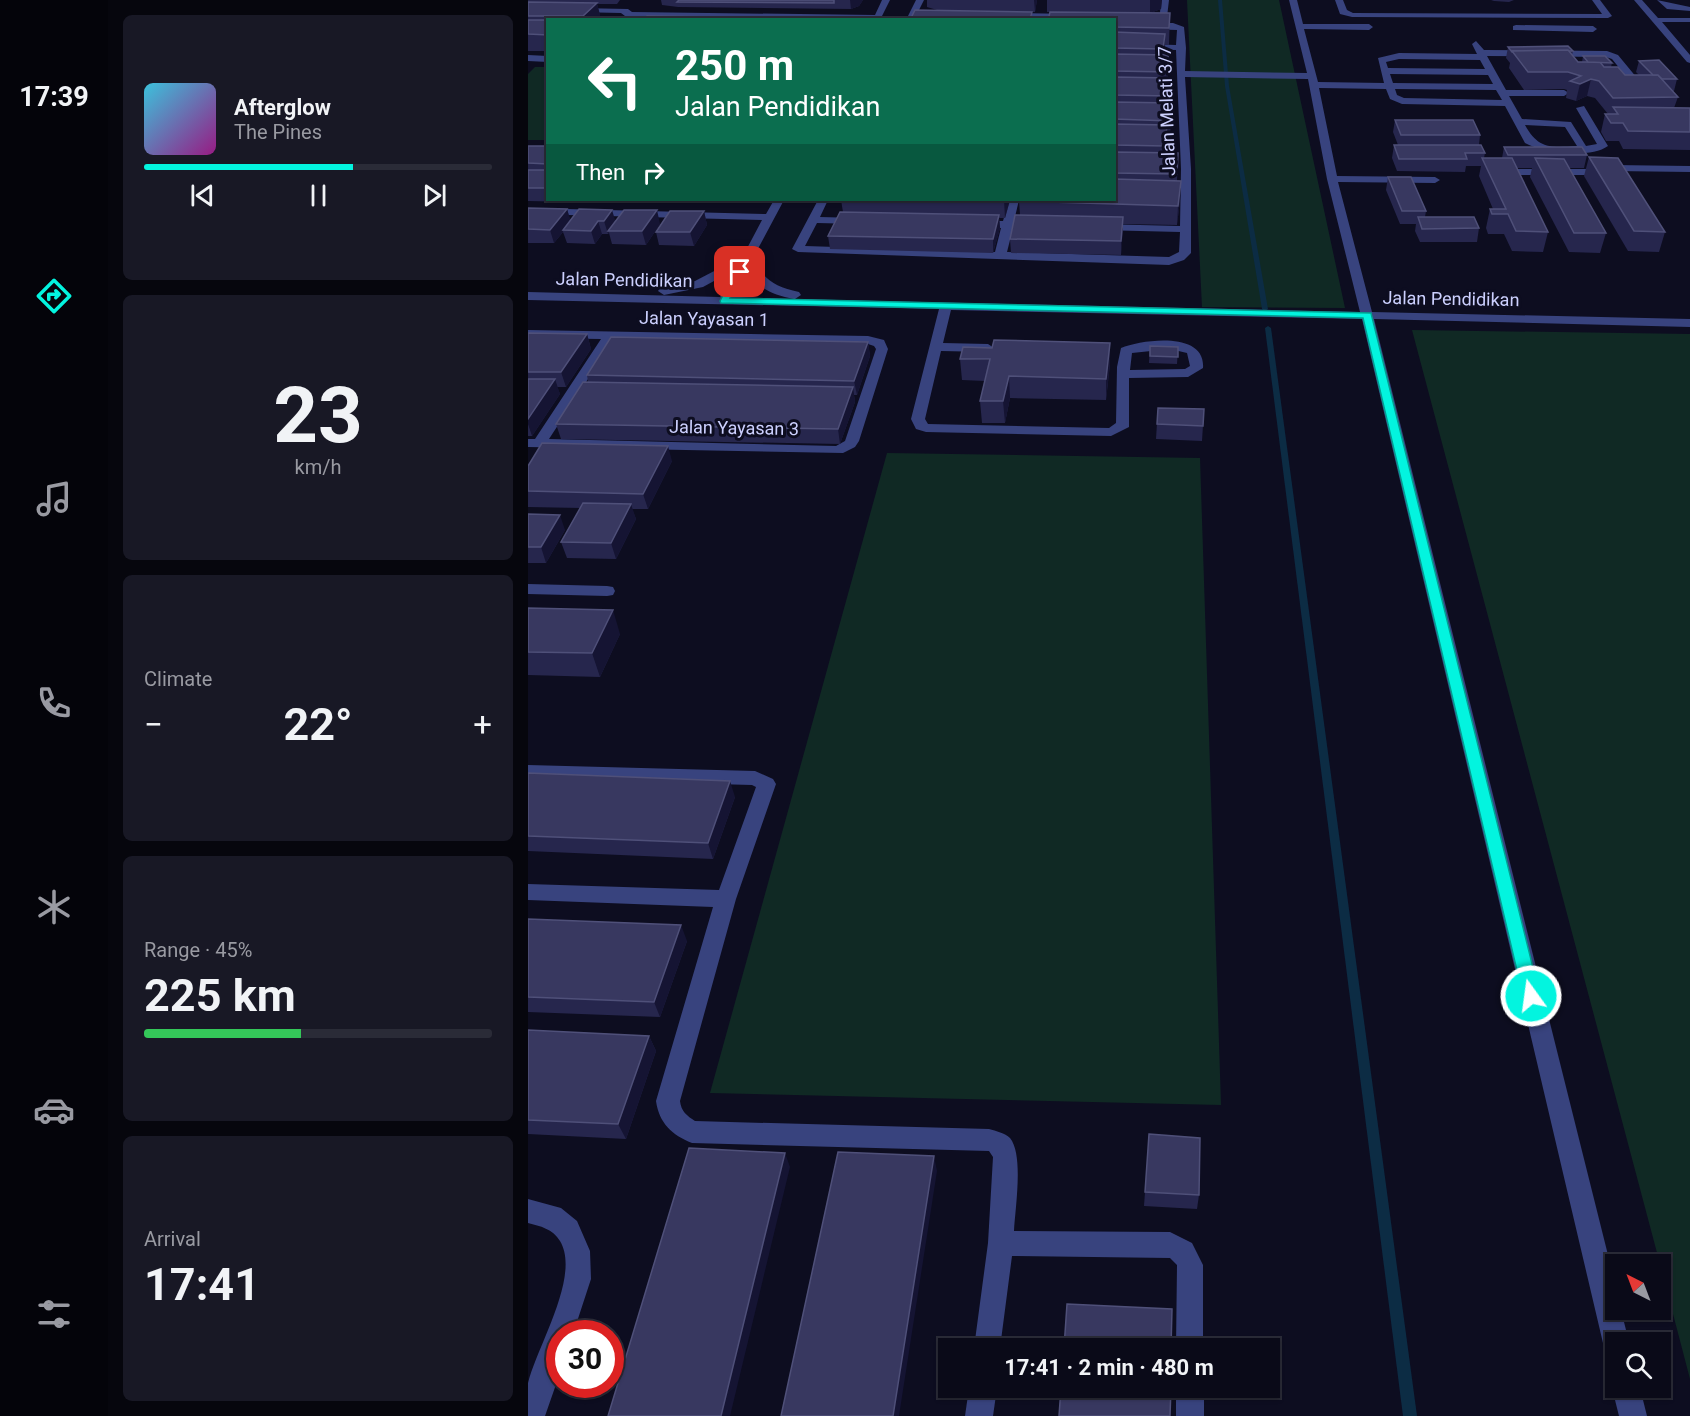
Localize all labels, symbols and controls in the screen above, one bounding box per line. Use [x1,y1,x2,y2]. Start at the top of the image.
text: 250 m [675,41,794,90]
icon: left [576,42,654,120]
street label: Jalan Melati 3/7 [1154,46,1179,176]
text: 17:39 [19,81,89,113]
text: Jalan Pendidikan [675,91,880,123]
text: Afterglow [234,95,331,120]
text: The Pines [234,120,322,144]
icon: right [637,156,670,189]
text: Then [576,160,625,185]
icon: previous [186,179,219,212]
icon: pause [302,179,335,212]
icon: next [418,179,451,212]
pin [714,246,765,297]
icon: arrive [723,255,756,288]
street label: Jalan Pendidikan [555,268,693,291]
icon: directions [33,275,75,317]
street label: Jalan Pendidikan [1382,287,1520,310]
street label: Jalan Yayasan 1 [639,307,769,330]
text: 23 [273,370,363,461]
street label: Jalan Yayasan 3 [669,416,799,439]
text: km/h [295,455,341,479]
icon: music [33,478,75,520]
text: Climate [144,667,212,691]
icon: phone [33,682,75,724]
text: 22° [283,698,353,751]
text: − [144,705,163,744]
text: + [473,705,492,744]
icon: climate [33,886,75,928]
text: Range · 45% [144,938,252,962]
position arrow [1499,964,1563,1028]
text: 225 km [144,969,296,1022]
icon: car [33,1089,75,1131]
text: Arrival [144,1227,201,1251]
north arrow [1605,1254,1671,1320]
map controls [1605,1254,1671,1398]
text: 17:41 [144,1258,260,1311]
icon: filters [33,1293,75,1335]
speed limit sign: 30 [546,1320,624,1398]
button: search [1605,1332,1671,1398]
text: 17:41 · 2 min · 480 m [1004,1355,1214,1380]

